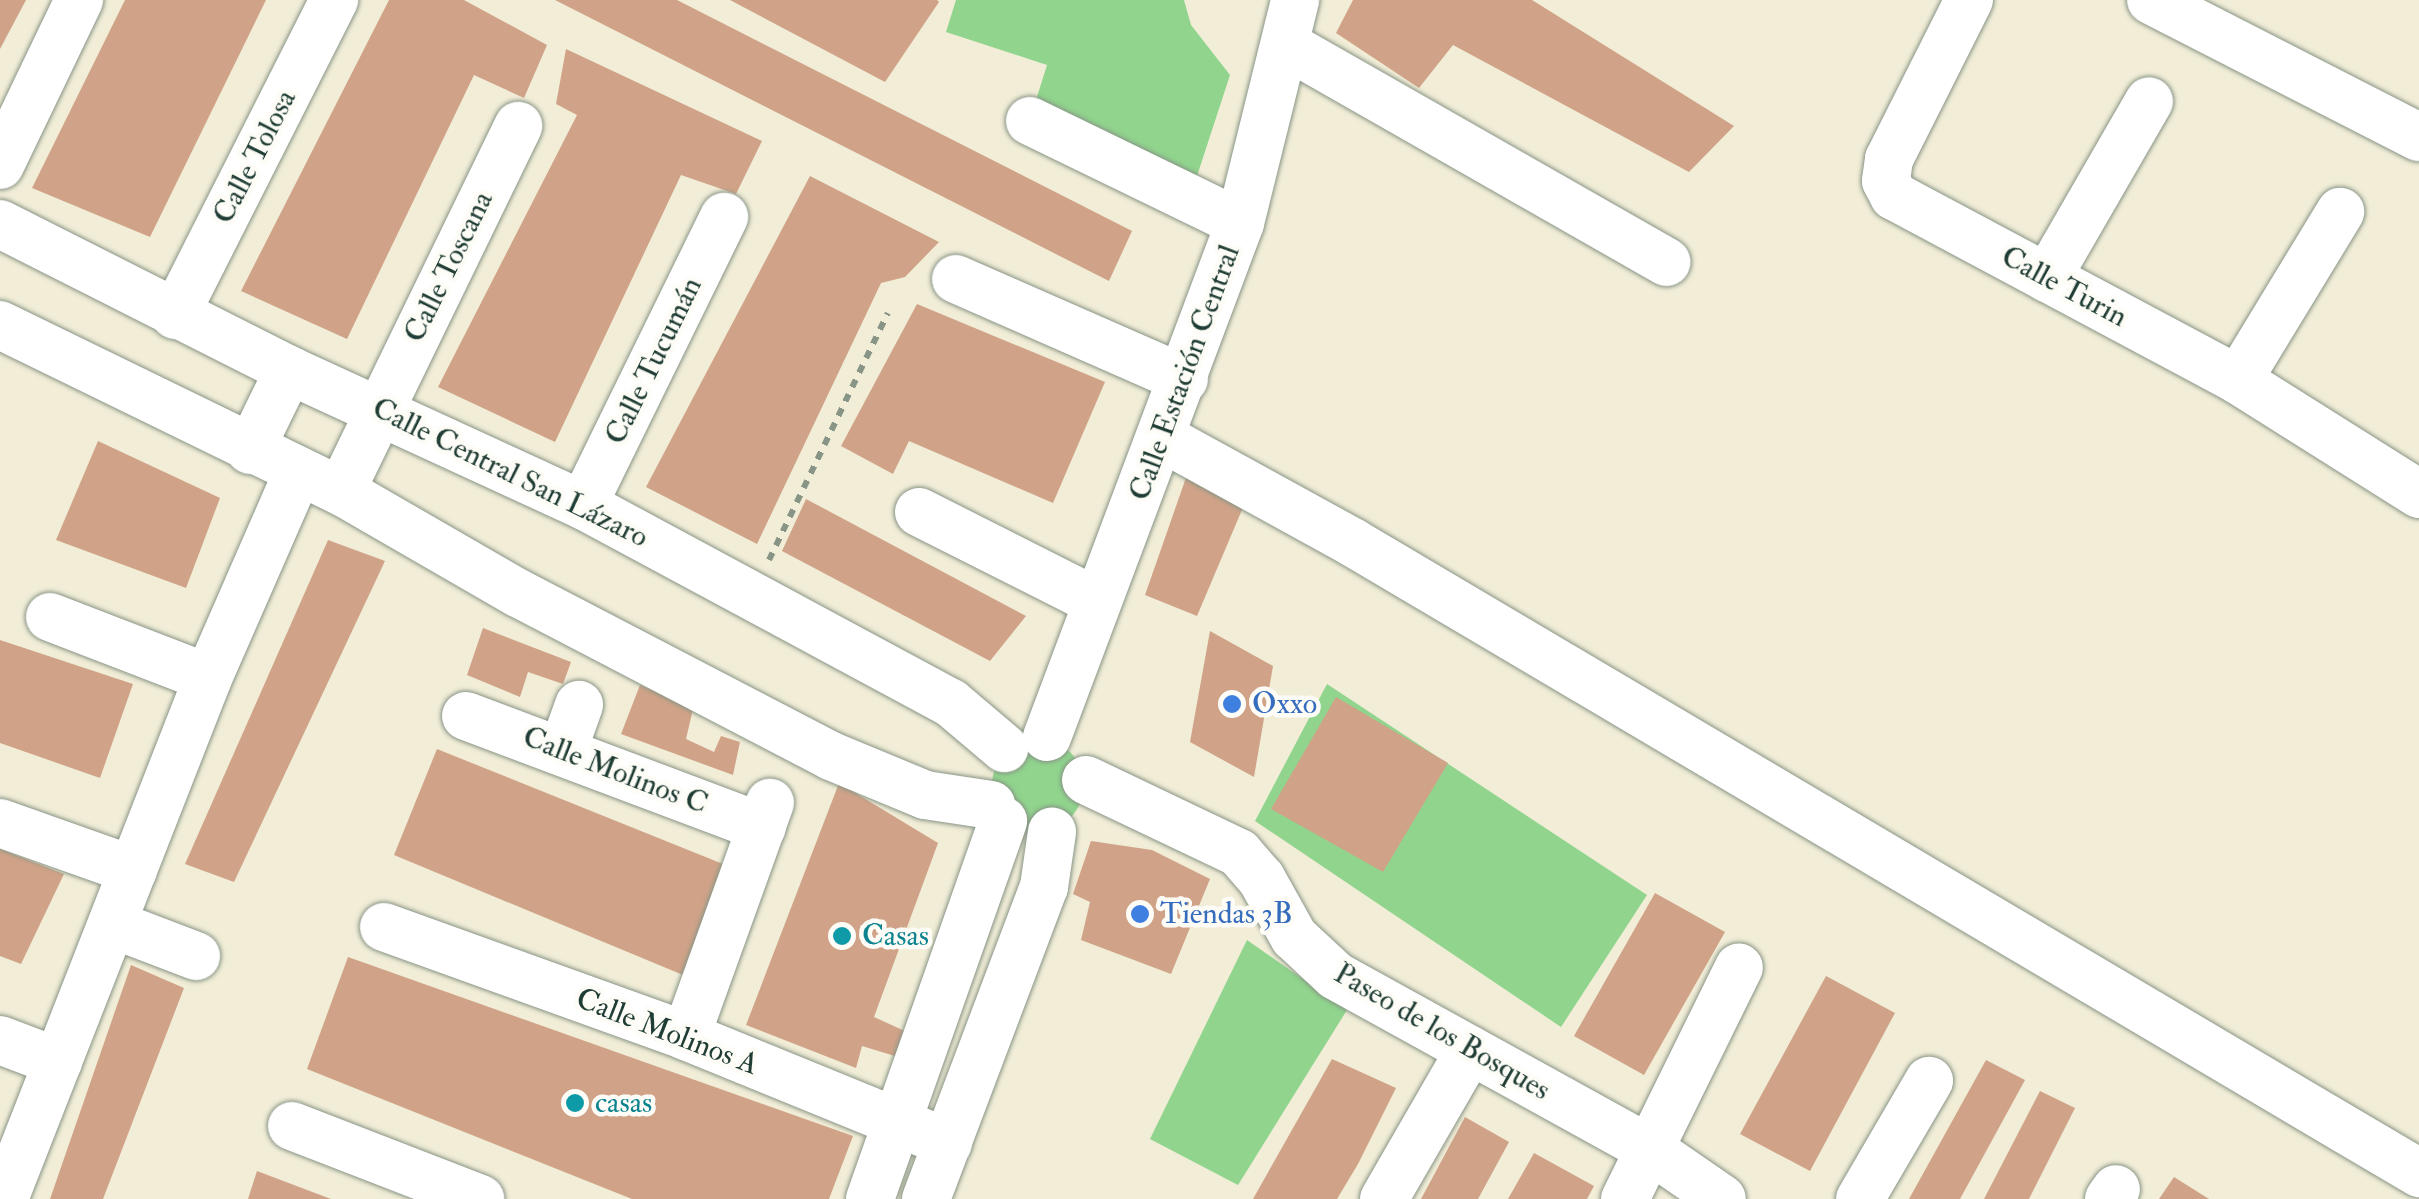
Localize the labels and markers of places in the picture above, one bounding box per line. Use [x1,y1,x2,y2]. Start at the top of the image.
place label: Oxxo [1252,686,1317,722]
marker: Oxxo [1221,693,1243,715]
place label: Tiendas 3B [1160,896,1293,932]
marker: Tiendas 3B [1129,903,1151,925]
place label: Casas [862,918,929,954]
marker: Casas [831,925,853,947]
place label: casas [595,1085,652,1121]
marker: casas [564,1092,586,1114]

